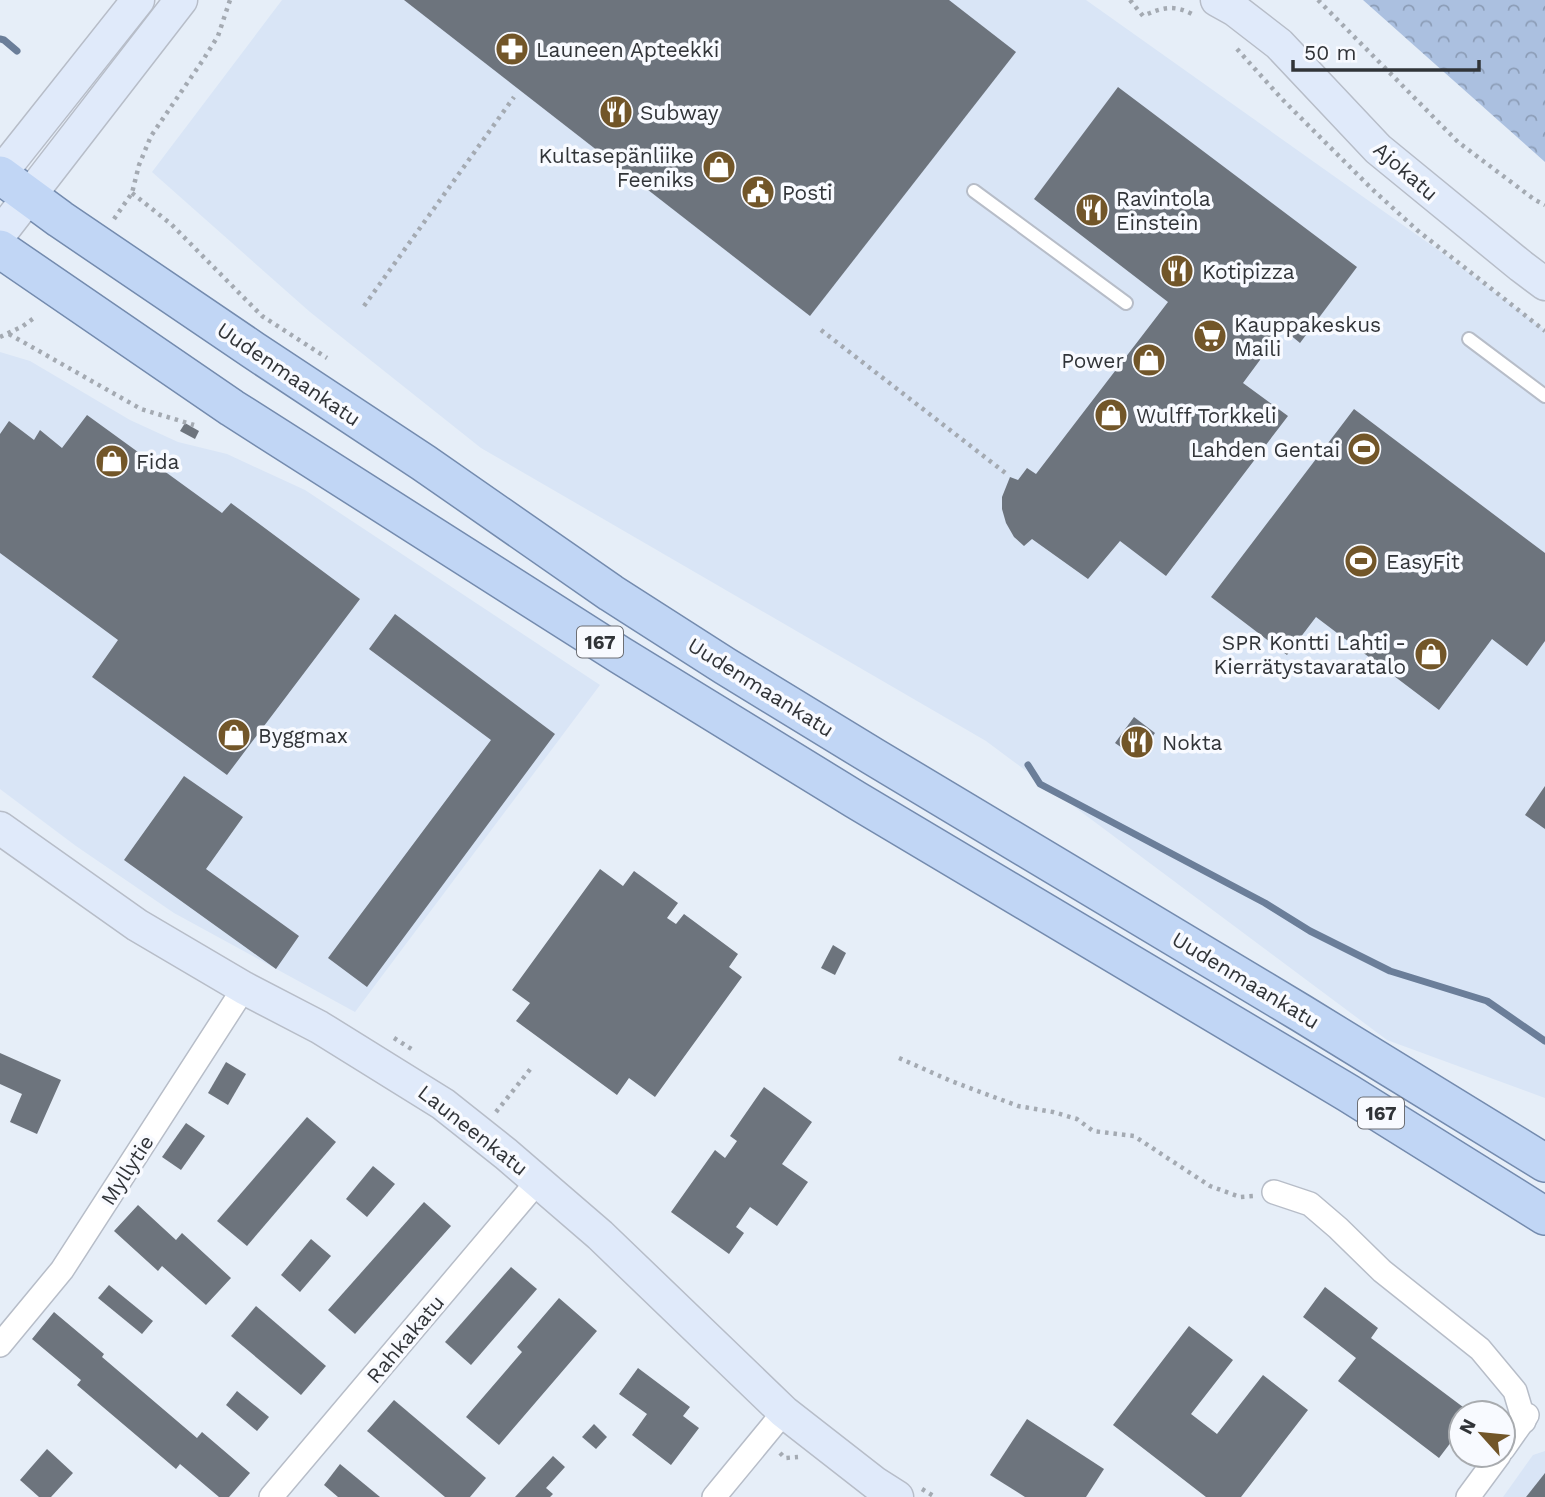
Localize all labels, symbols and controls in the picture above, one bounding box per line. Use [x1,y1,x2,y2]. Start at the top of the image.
scale bar [1293,28,1478,72]
pharmacy icon: Launeen Apteekki [493,30,531,68]
place label: Launeen Apteekki [536,37,719,62]
text: 50 m [1304,40,1356,65]
restaurant icon: Subway [597,93,635,131]
place label: Subway [640,100,719,125]
street label: Ajokatu [1369,136,1443,206]
place label: Kultasepänliike Feeniks [539,143,694,192]
shop icon: Kultasepänliike Feeniks [700,148,738,186]
public building icon: Posti [739,173,777,211]
place label: Posti [782,180,833,205]
place label: Ravintola Einstein [1116,186,1211,235]
restaurant icon: Ravintola Einstein [1073,191,1111,229]
restaurant icon: Kotipizza [1158,252,1196,290]
place label: Kotipizza [1202,259,1295,284]
place label: Kauppakeskus Maili [1234,312,1381,361]
street label: Uudenmaankatu [213,317,365,431]
supermarket icon: Kauppakeskus Maili [1191,317,1229,355]
shop icon: Power [1130,341,1168,379]
place label: Power [1061,348,1124,373]
shop icon: Wulff Torkkeli [1092,396,1130,434]
place label: Wulff Torkkeli [1136,403,1277,428]
sports icon: Lahden Gentai [1345,430,1383,468]
place label: Lahden Gentai [1191,437,1340,462]
shop icon: Fida [93,442,131,480]
place label: Fida [136,449,180,474]
sports icon: EasyFit [1342,542,1380,580]
place label: EasyFit [1386,549,1460,574]
road number: 167 [577,626,623,657]
place label: SPR Kontti Lahti - Kierrätystavaratalo [1213,630,1406,679]
street label: Uudenmaankatu [683,632,839,742]
shop icon: SPR Kontti Lahti - Kierrätystavaratalo [1412,635,1450,673]
shop icon: Byggmax [215,716,253,754]
place label: Byggmax [258,723,348,748]
restaurant icon: Nokta [1118,723,1156,761]
place label: Nokta [1162,730,1223,755]
street label: Uudenmaankatu [1168,926,1324,1034]
street label: Launeenkatu [413,1079,533,1181]
road number: 167 [1358,1098,1404,1128]
street label: Myllytie [95,1130,159,1210]
street label: Rahkakatu [361,1290,449,1388]
north arrow [1447,1399,1517,1469]
text: N [1454,1415,1481,1438]

